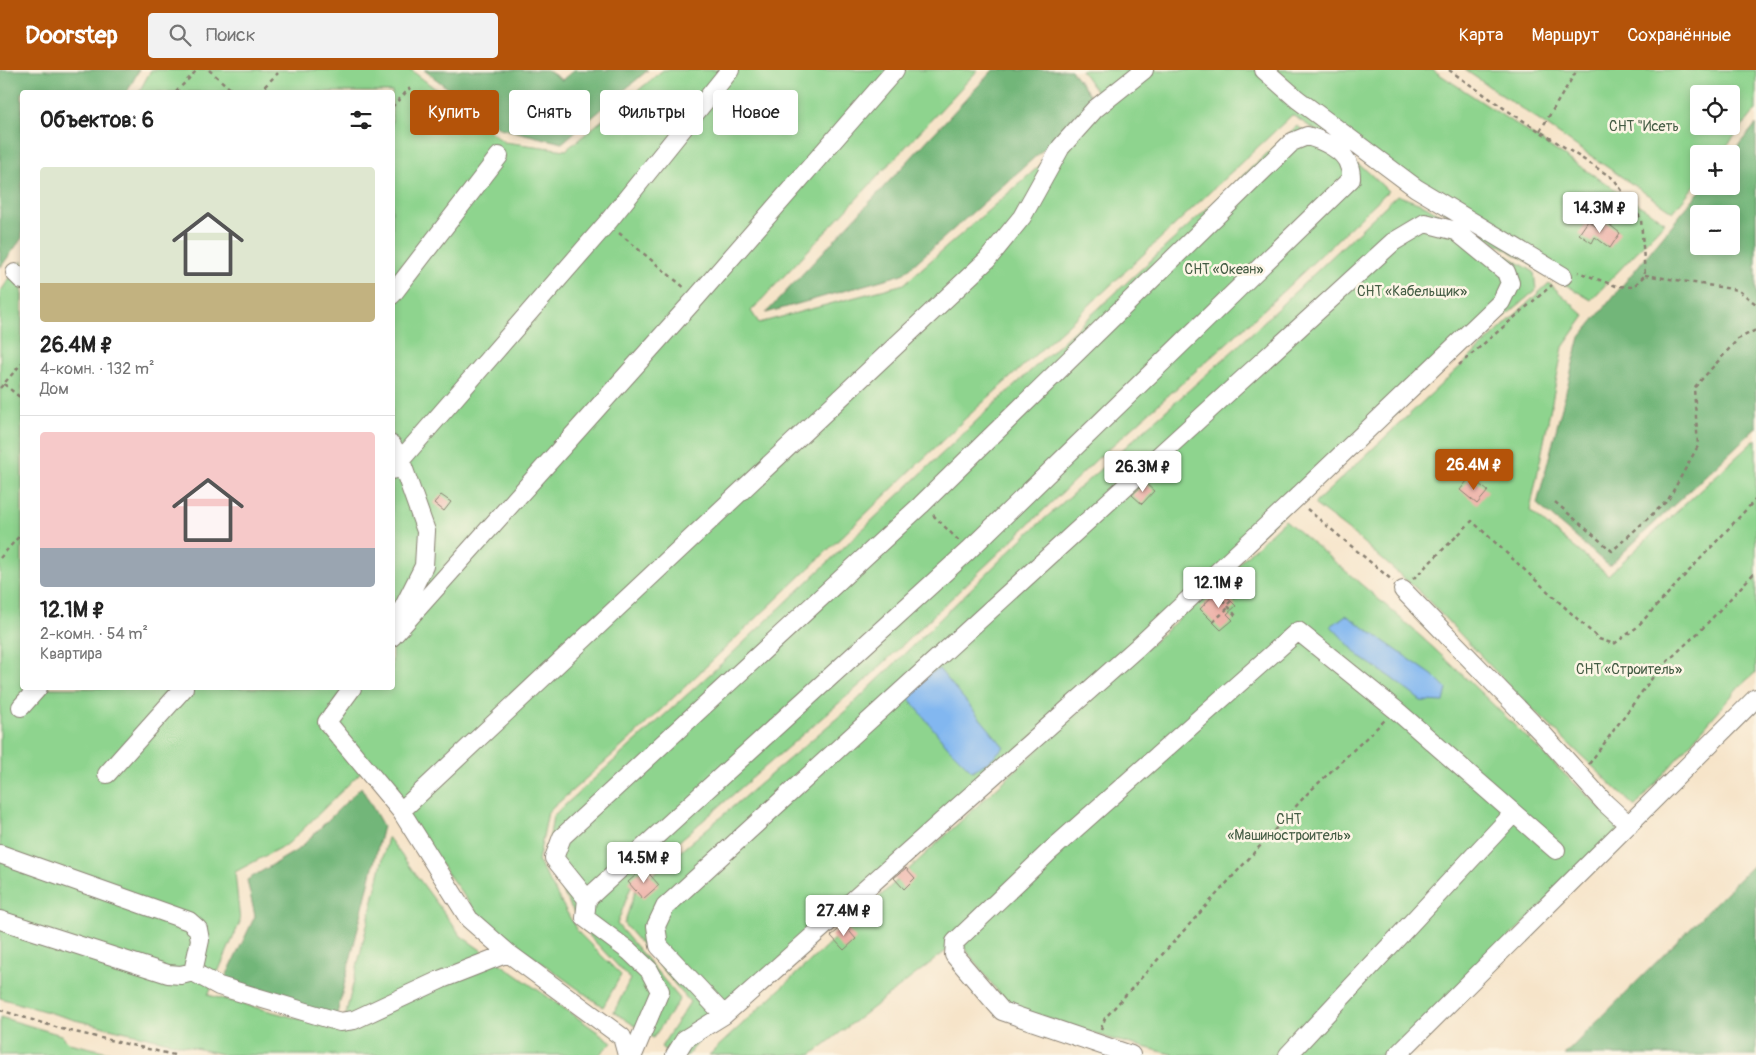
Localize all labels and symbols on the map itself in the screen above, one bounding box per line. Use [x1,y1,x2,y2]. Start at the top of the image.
park label: СНТ "Исеть [1609,118,1679,135]
pin: 14.3M ₽ [1554,191,1646,234]
park label: СНТ «Океан» [1185,261,1263,278]
park label: СНТ «Кабельщик» [1357,283,1467,300]
pin: 26.4M ₽ [1428,448,1520,491]
pin: 26.3M ₽ [1097,450,1189,493]
pin: 12.1M ₽ [1173,566,1265,609]
park label: СНТ «Строитель» [1576,661,1682,678]
park label: СНТ «Машиностроитель» [1227,811,1351,844]
pin: 14.5M ₽ [598,842,690,884]
pin: 27.4M ₽ [798,894,890,937]

